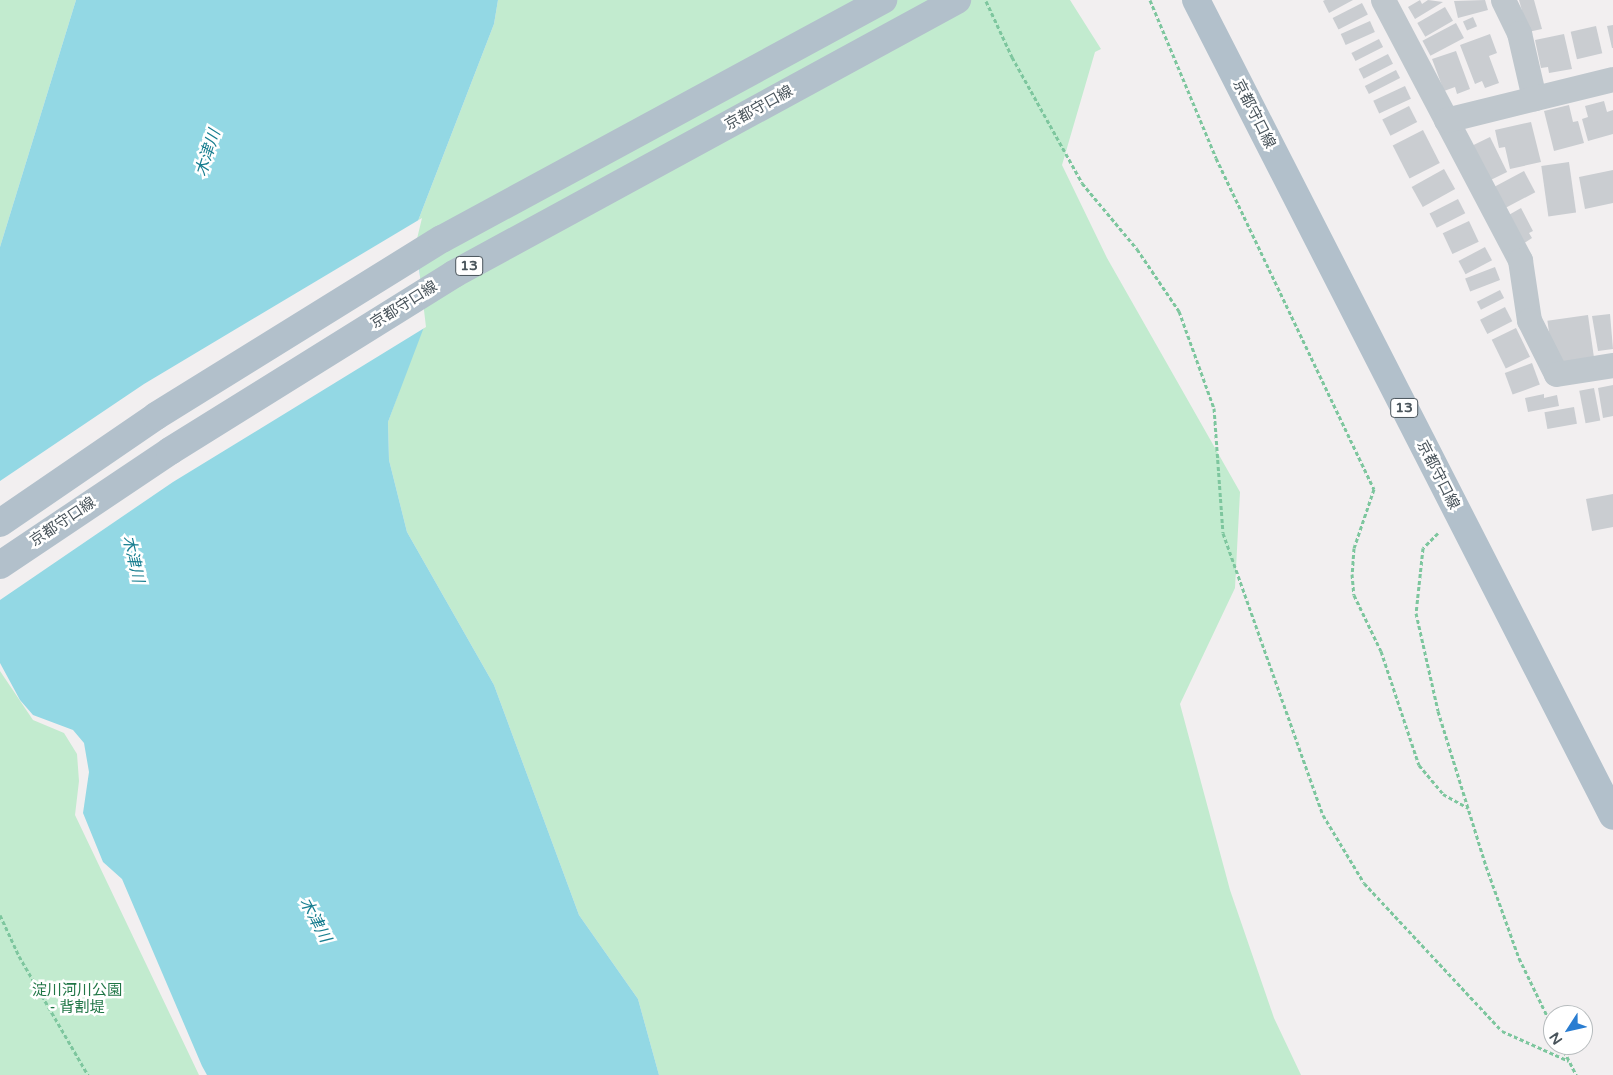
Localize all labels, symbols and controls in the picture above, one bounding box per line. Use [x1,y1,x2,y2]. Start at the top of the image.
street label: 京都守口線 [1229,77,1279,151]
street label: 京都守口線 [722,82,796,134]
water label: 木津川 [191,127,225,179]
road number: 13 [454,255,484,278]
street label: 京都守口線 [367,277,441,333]
road number: 13 [1389,396,1419,419]
street label: 京都守口線 [1413,438,1463,512]
street label: 京都守口線 [27,494,99,550]
water label: 木津川 [118,533,148,585]
water label: 木津川 [295,894,335,946]
park label: 淀川河川公園 - 背割堤 [32,981,122,1016]
north arrow [1543,1005,1593,1055]
text: N [1546,1029,1566,1048]

